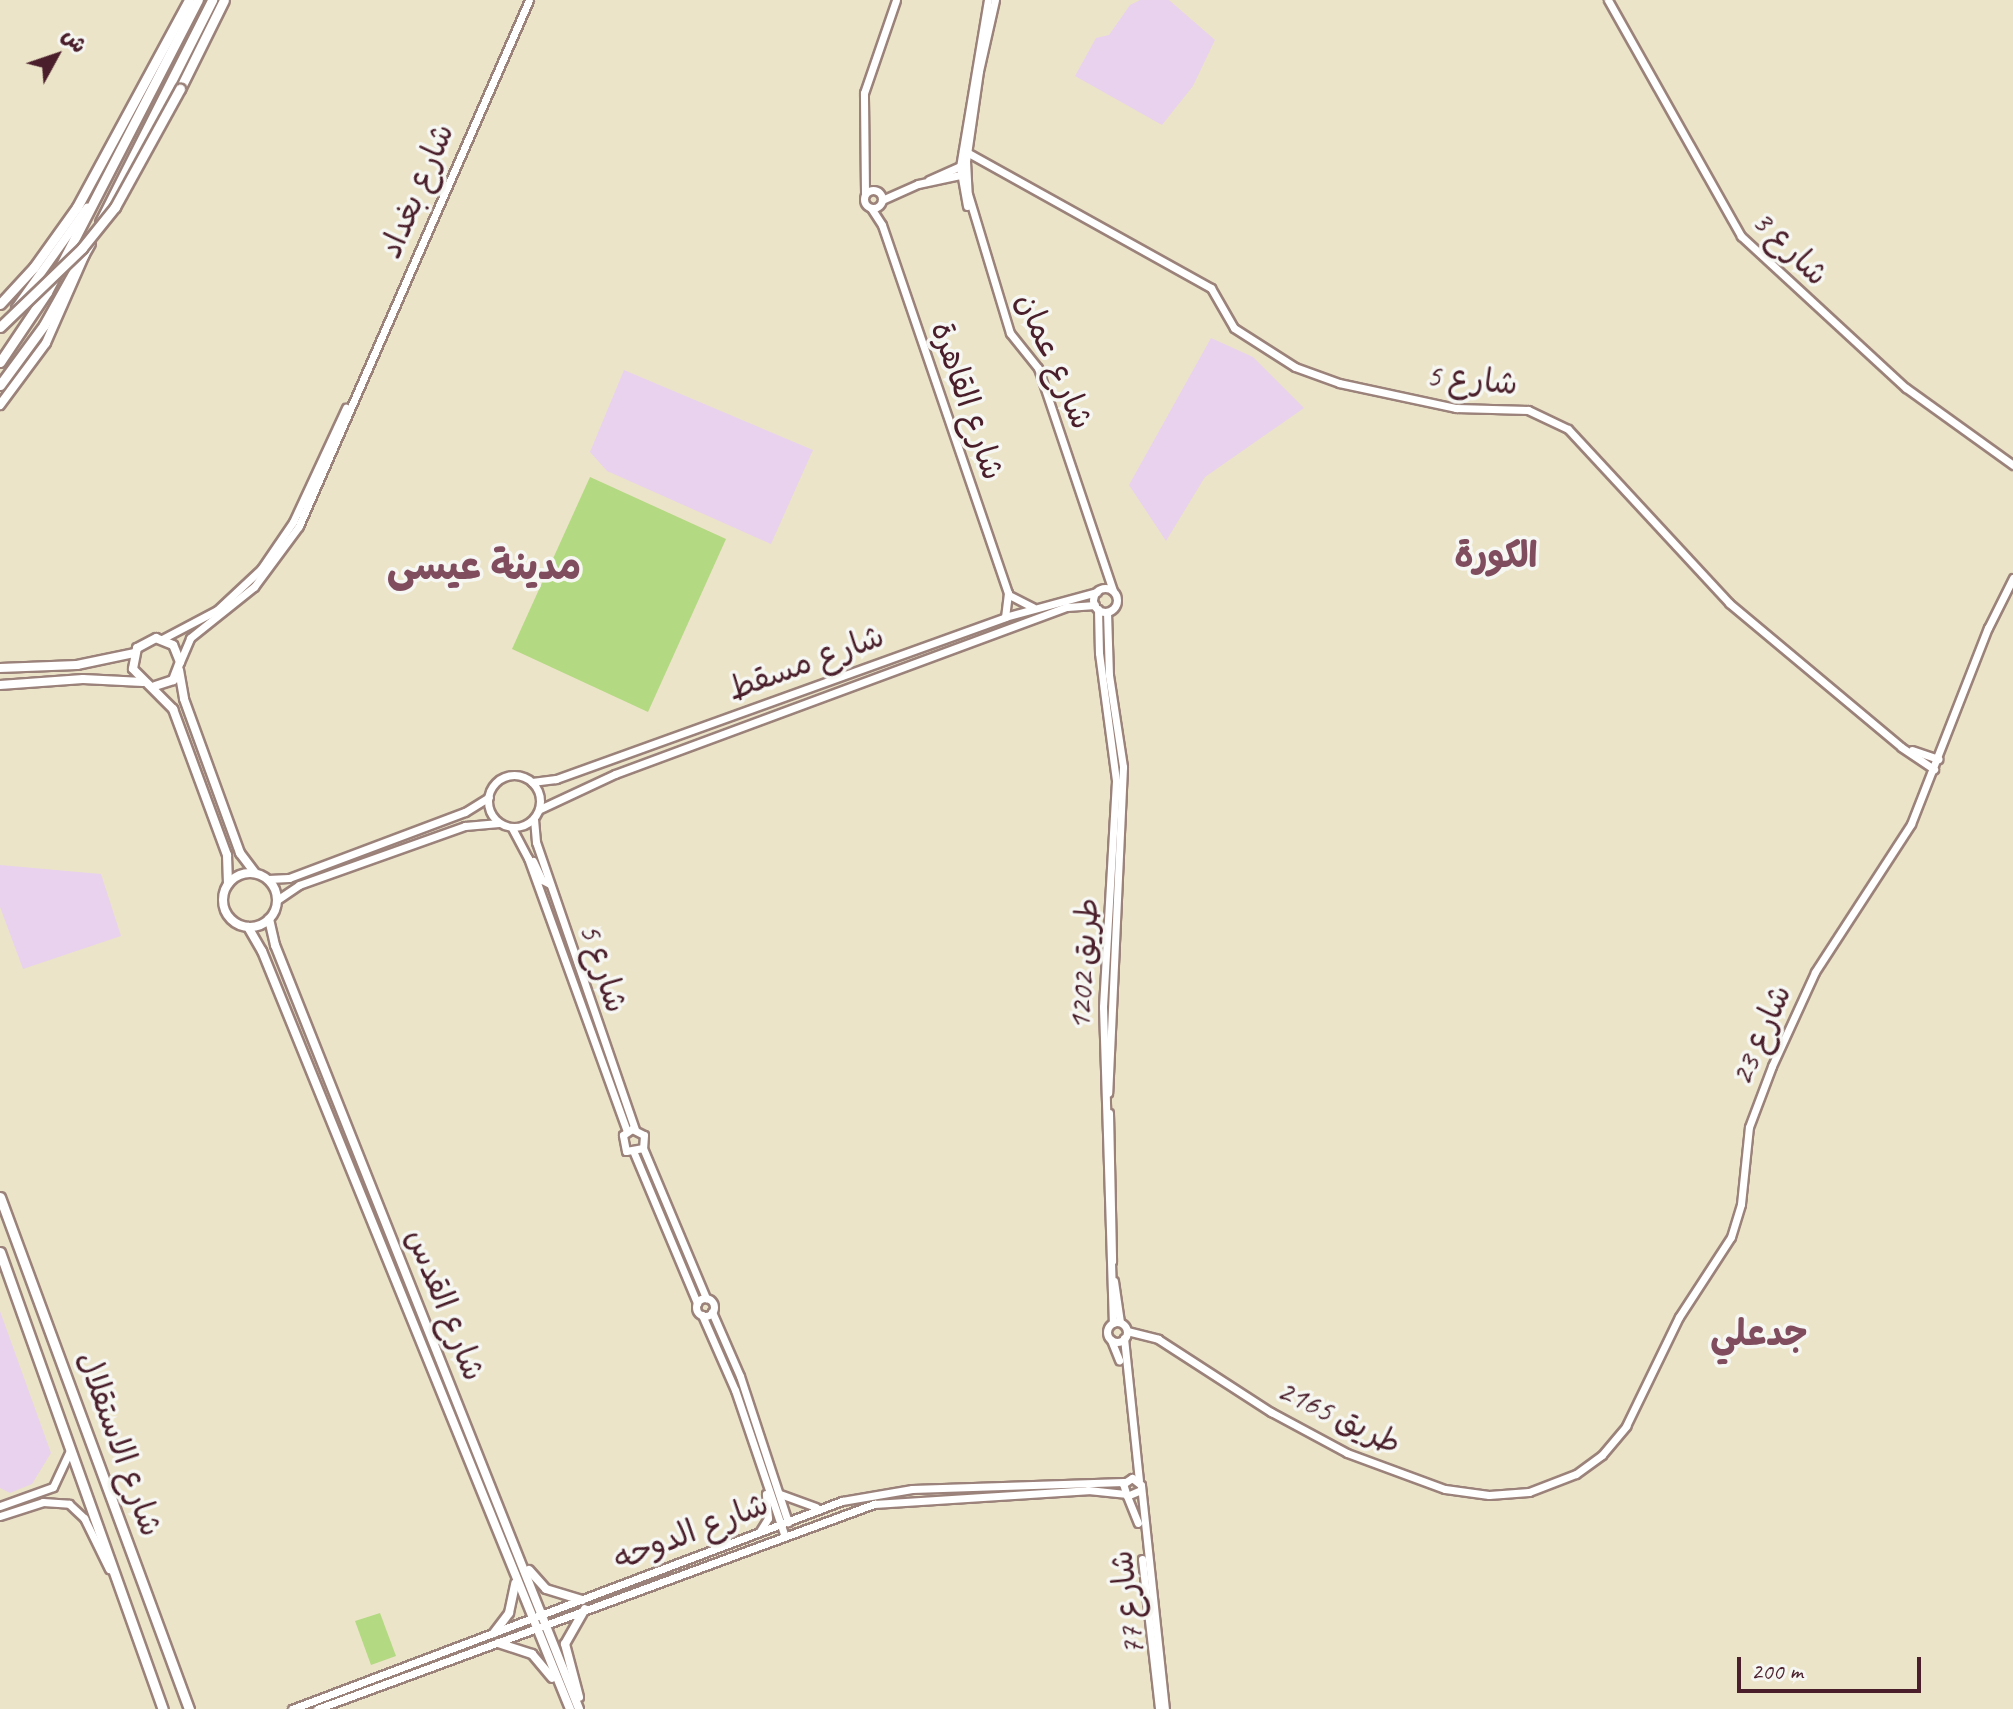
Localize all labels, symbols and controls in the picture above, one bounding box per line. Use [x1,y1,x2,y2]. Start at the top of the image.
north arrow [16,16,96,96]
text: ش [56,22,93,59]
street label: شارع بغداد [371,118,463,264]
street label: شارع 3 [1744,202,1836,294]
street label: شارع عمان [1007,287,1101,435]
street label: شارع القاهرة [922,317,1012,485]
street label: شارع 5 [1425,356,1519,404]
district label: الكورة [1454,534,1538,578]
district label: مدينة عيسى [387,542,581,590]
street label: شارع مسقط [723,617,889,709]
street label: طريق 1202 [1060,897,1108,1031]
street label: شارع 5 [571,919,635,1017]
street label: شارع 23 [1722,979,1800,1091]
street label: شارع القدس [397,1223,493,1387]
district label: جدعلي [1710,1312,1808,1356]
street label: شارع الاستقلال [68,1346,170,1542]
street label: طريق 2165 [1271,1371,1407,1463]
street label: شارع الدوحه [608,1485,774,1579]
street label: شارع 77 [1102,1548,1154,1658]
scale bar [1741,1641,1925,1691]
text: 200 m [1751,1656,1803,1686]

